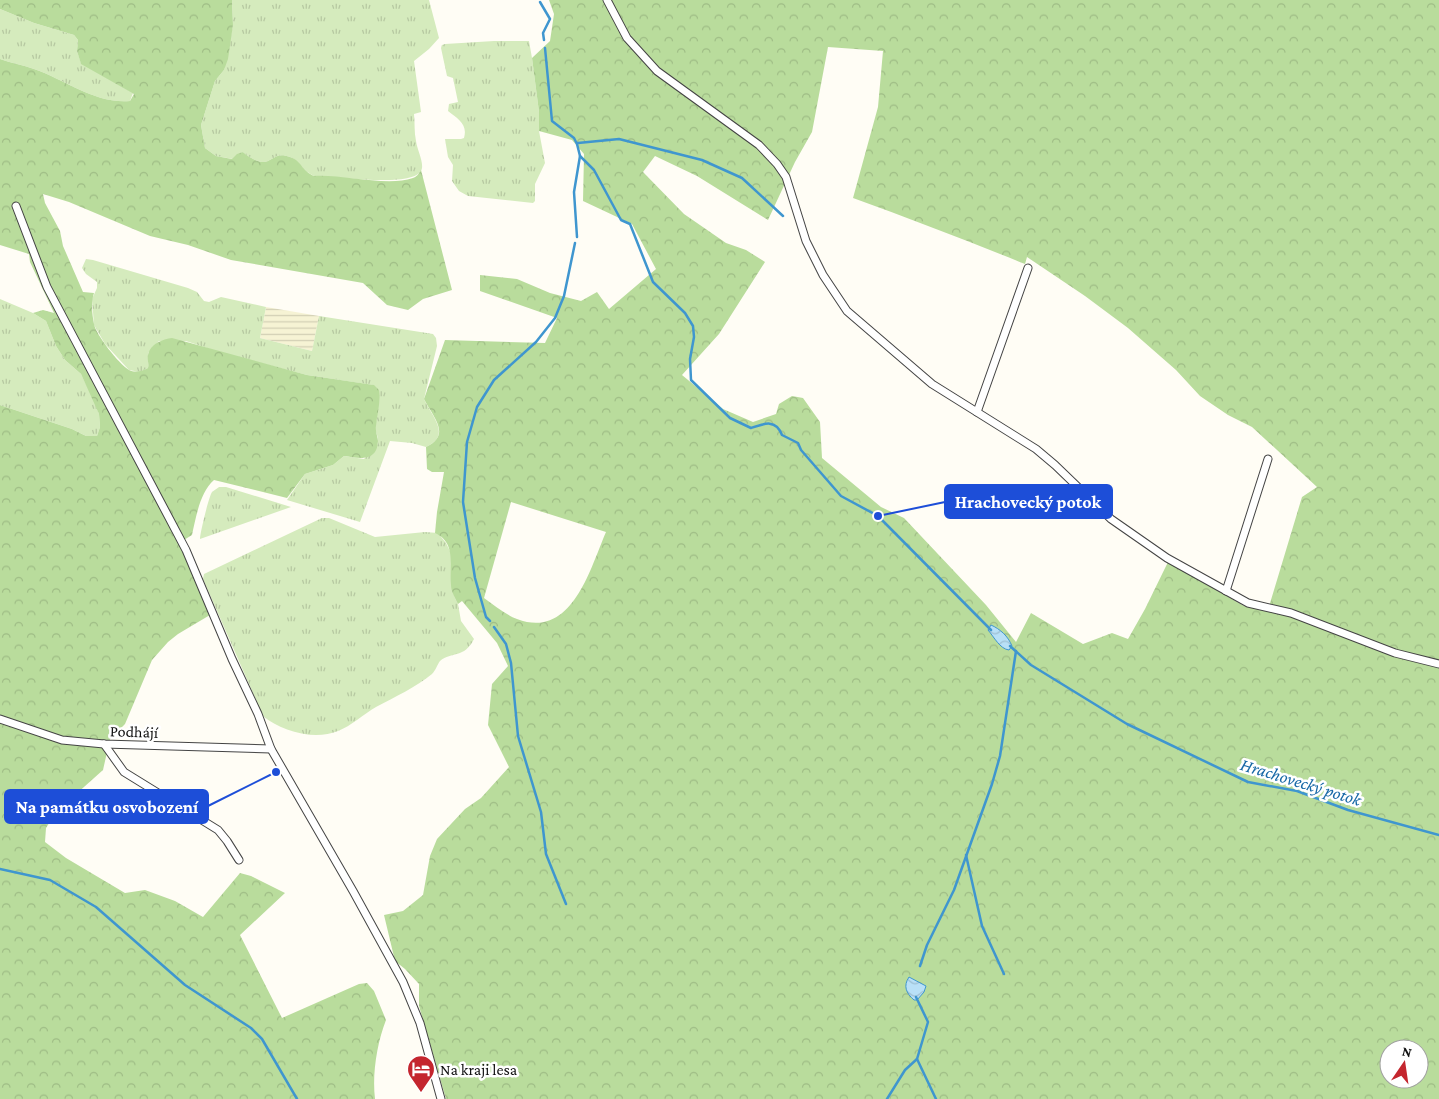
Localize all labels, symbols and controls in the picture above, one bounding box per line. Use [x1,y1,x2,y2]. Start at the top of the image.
callout: Hrachovecký potok [945,485,1112,518]
text: Hrachovecký potok [955,492,1102,512]
street label: Podhájí [110,722,159,742]
water label: Hrachovecký potok [1238,754,1365,810]
callout: Na památku osvobození [5,790,208,823]
text: Na památku osvobození [16,797,199,817]
north arrow [1379,1039,1429,1089]
text: N [1400,1042,1414,1060]
hotel icon: Na kraji lesa [406,1054,436,1093]
place label: Na kraji lesa [440,1061,518,1079]

